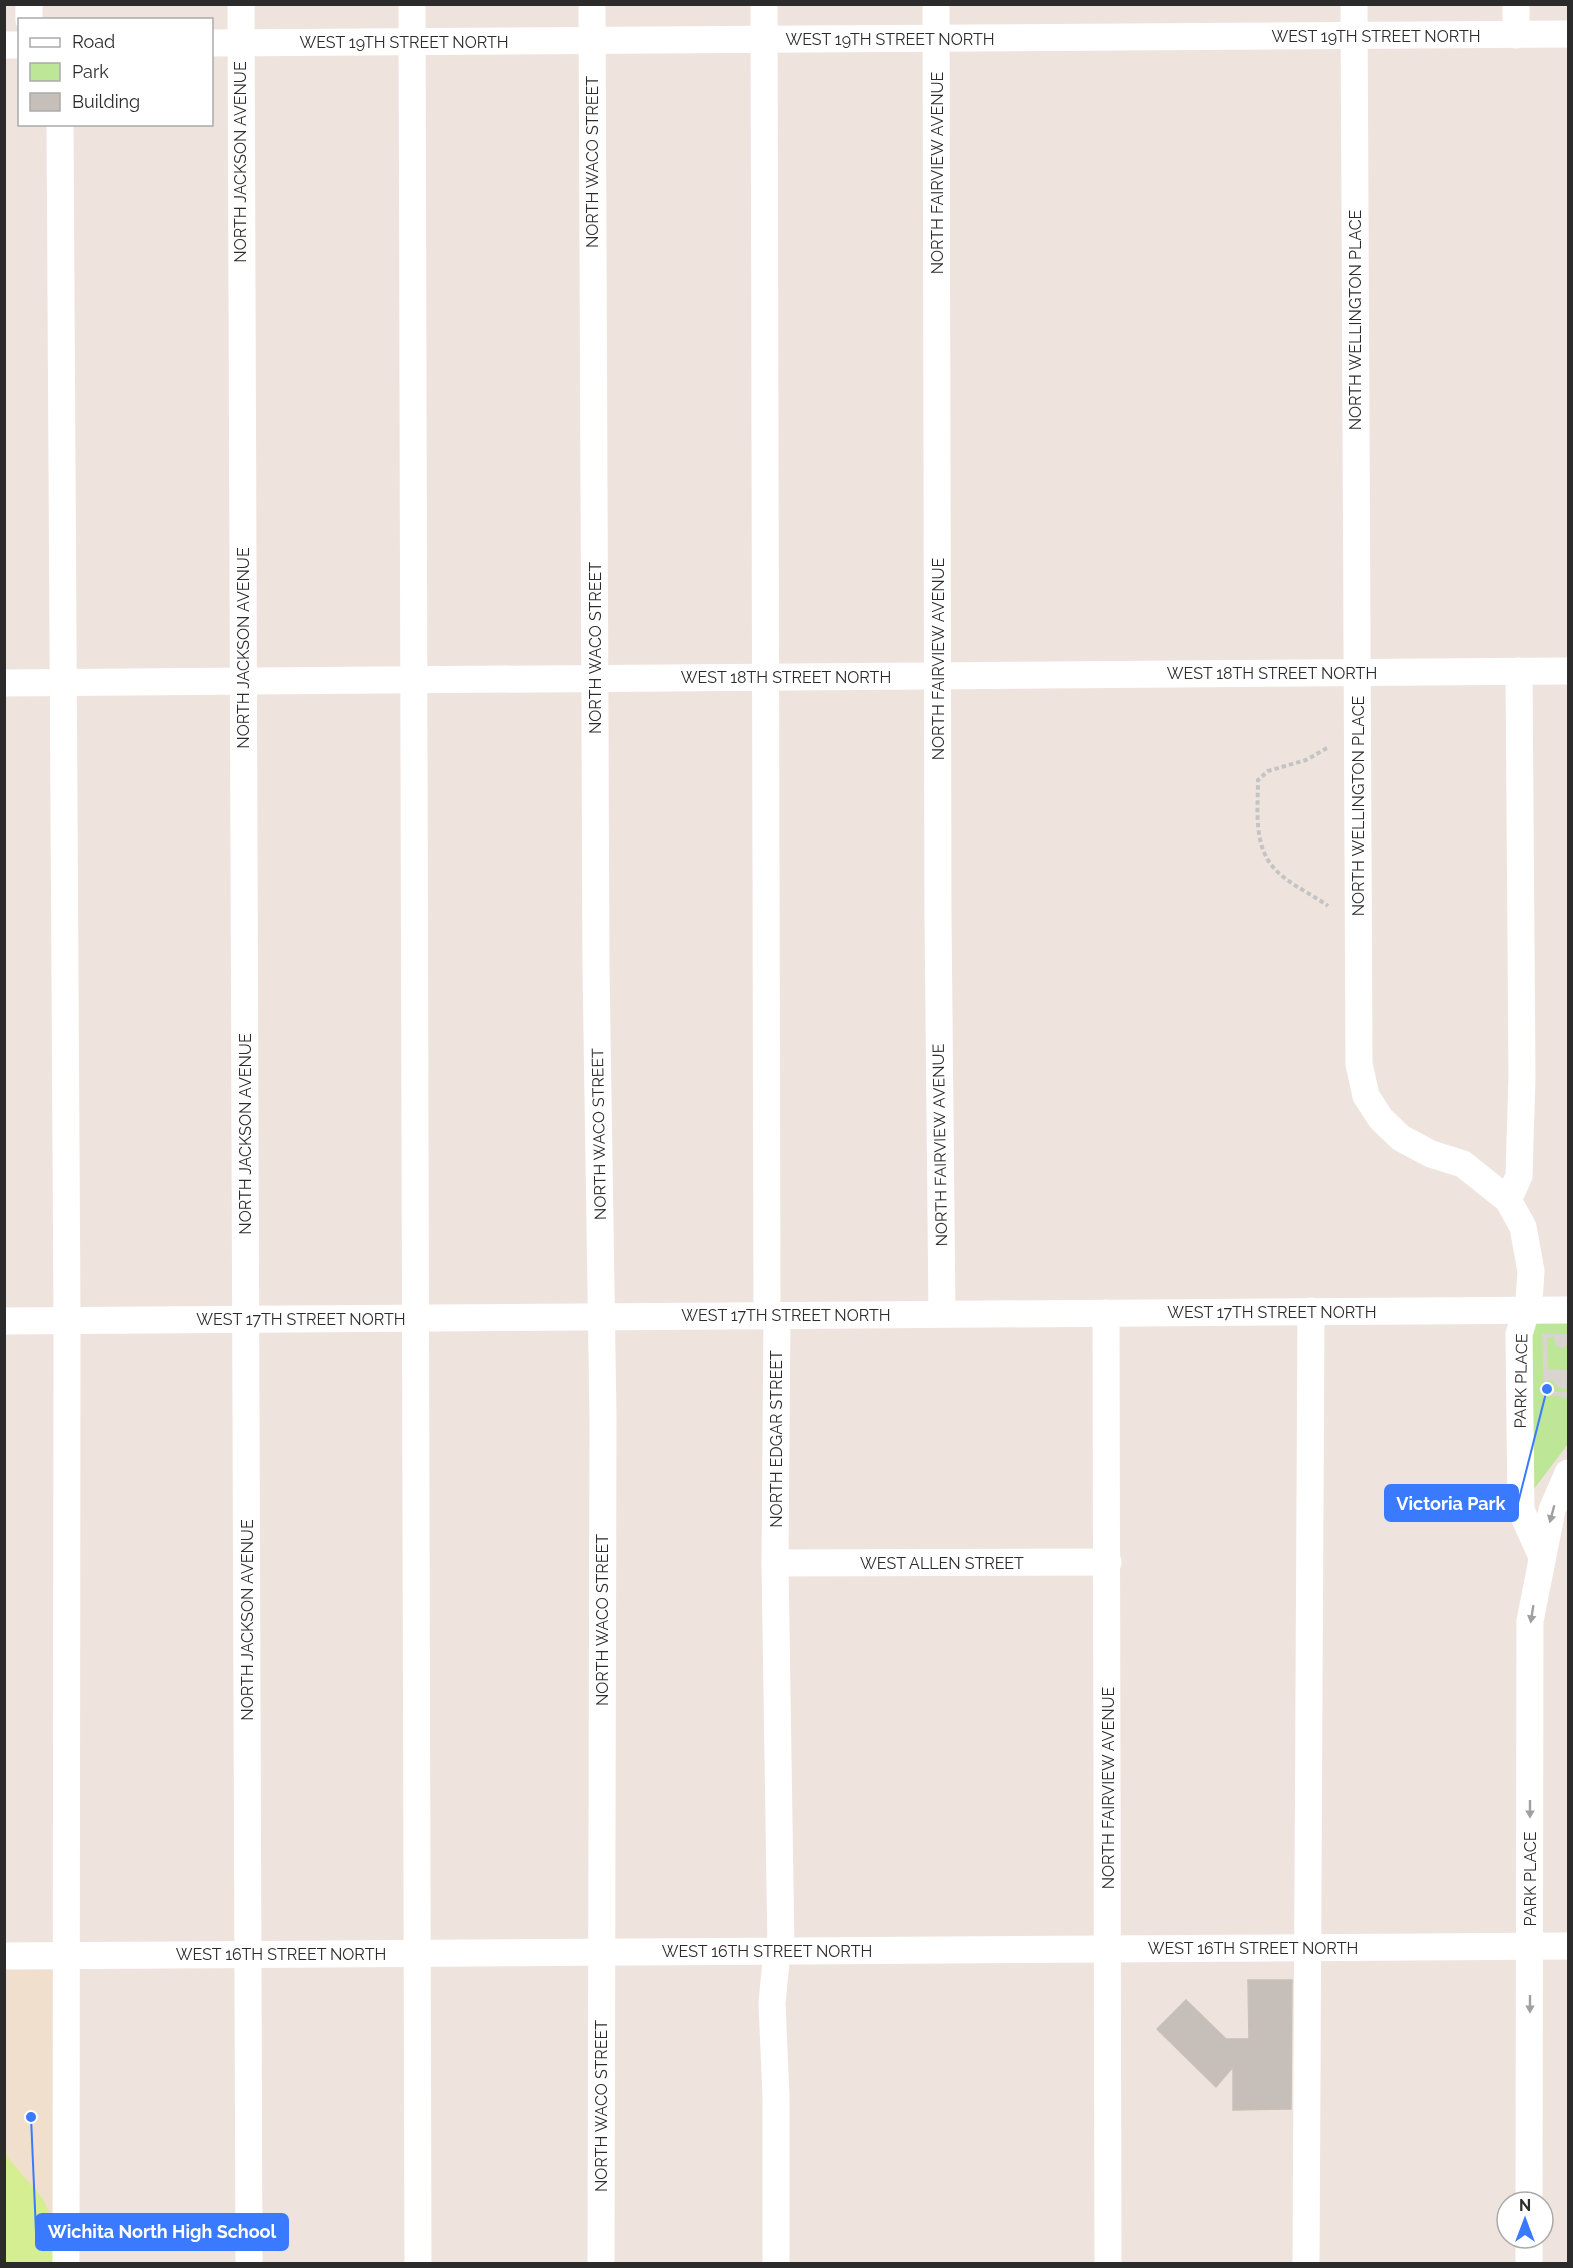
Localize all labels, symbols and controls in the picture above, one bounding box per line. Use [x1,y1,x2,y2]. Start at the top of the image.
legend [18,18,213,126]
street label: WEST 19TH STREET NORTH [1271,27,1481,46]
street label: WEST 19TH STREET NORTH [785,30,995,49]
text: Road [72,31,115,52]
street label: WEST 19TH STREET NORTH [299,33,509,52]
text: Park [72,61,109,82]
street label: NORTH JACKSON AVENUE [231,61,250,263]
street label: NORTH FAIRVIEW AVENUE [928,71,947,274]
street label: NORTH WACO STREET [583,76,602,248]
text: Building [72,91,140,112]
street label: NORTH WELLINGTON PLACE [1346,209,1365,430]
street label: NORTH JACKSON AVENUE [234,547,253,749]
street label: NORTH FAIRVIEW AVENUE [929,557,948,760]
street label: NORTH WACO STREET [586,562,605,734]
street label: WEST 18TH STREET NORTH [1167,664,1377,683]
street label: WEST 18TH STREET NORTH [681,668,891,687]
street label: NORTH WELLINGTON PLACE [1349,695,1368,916]
street label: NORTH JACKSON AVENUE [236,1033,255,1235]
street label: NORTH FAIRVIEW AVENUE [929,1043,951,1247]
street label: NORTH WACO STREET [588,1048,610,1220]
street label: WEST 17TH STREET NORTH [1167,1303,1377,1322]
street label: WEST 17TH STREET NORTH [681,1306,891,1325]
street label: WEST 17TH STREET NORTH [196,1310,406,1329]
street label: PARK PLACE [1511,1333,1531,1429]
street label: NORTH EDGAR STREET [767,1350,786,1528]
callout: Victoria Park [1385,1485,1518,1521]
text: Victoria Park [1396,1493,1507,1514]
one-way arrow [1546,1505,1556,1523]
street label: NORTH JACKSON AVENUE [238,1519,257,1721]
street label: NORTH WACO STREET [593,1534,612,1706]
street label: WEST ALLEN STREET [860,1554,1024,1573]
one-way arrow [1527,1605,1536,1624]
street label: NORTH FAIRVIEW AVENUE [1099,1686,1118,1889]
one-way arrow [1525,1800,1535,1819]
street label: PARK PLACE [1521,1831,1540,1927]
street label: WEST 16TH STREET NORTH [1148,1939,1358,1958]
street label: WEST 16TH STREET NORTH [662,1942,872,1961]
street label: WEST 16TH STREET NORTH [176,1945,386,1964]
one-way arrow [1525,1995,1535,2014]
street label: NORTH WACO STREET [592,2020,611,2192]
north arrow [1495,2190,1555,2250]
text: N [1519,2196,1531,2215]
callout: Wichita North High School [36,2214,288,2250]
text: Wichita North High School [48,2221,277,2242]

